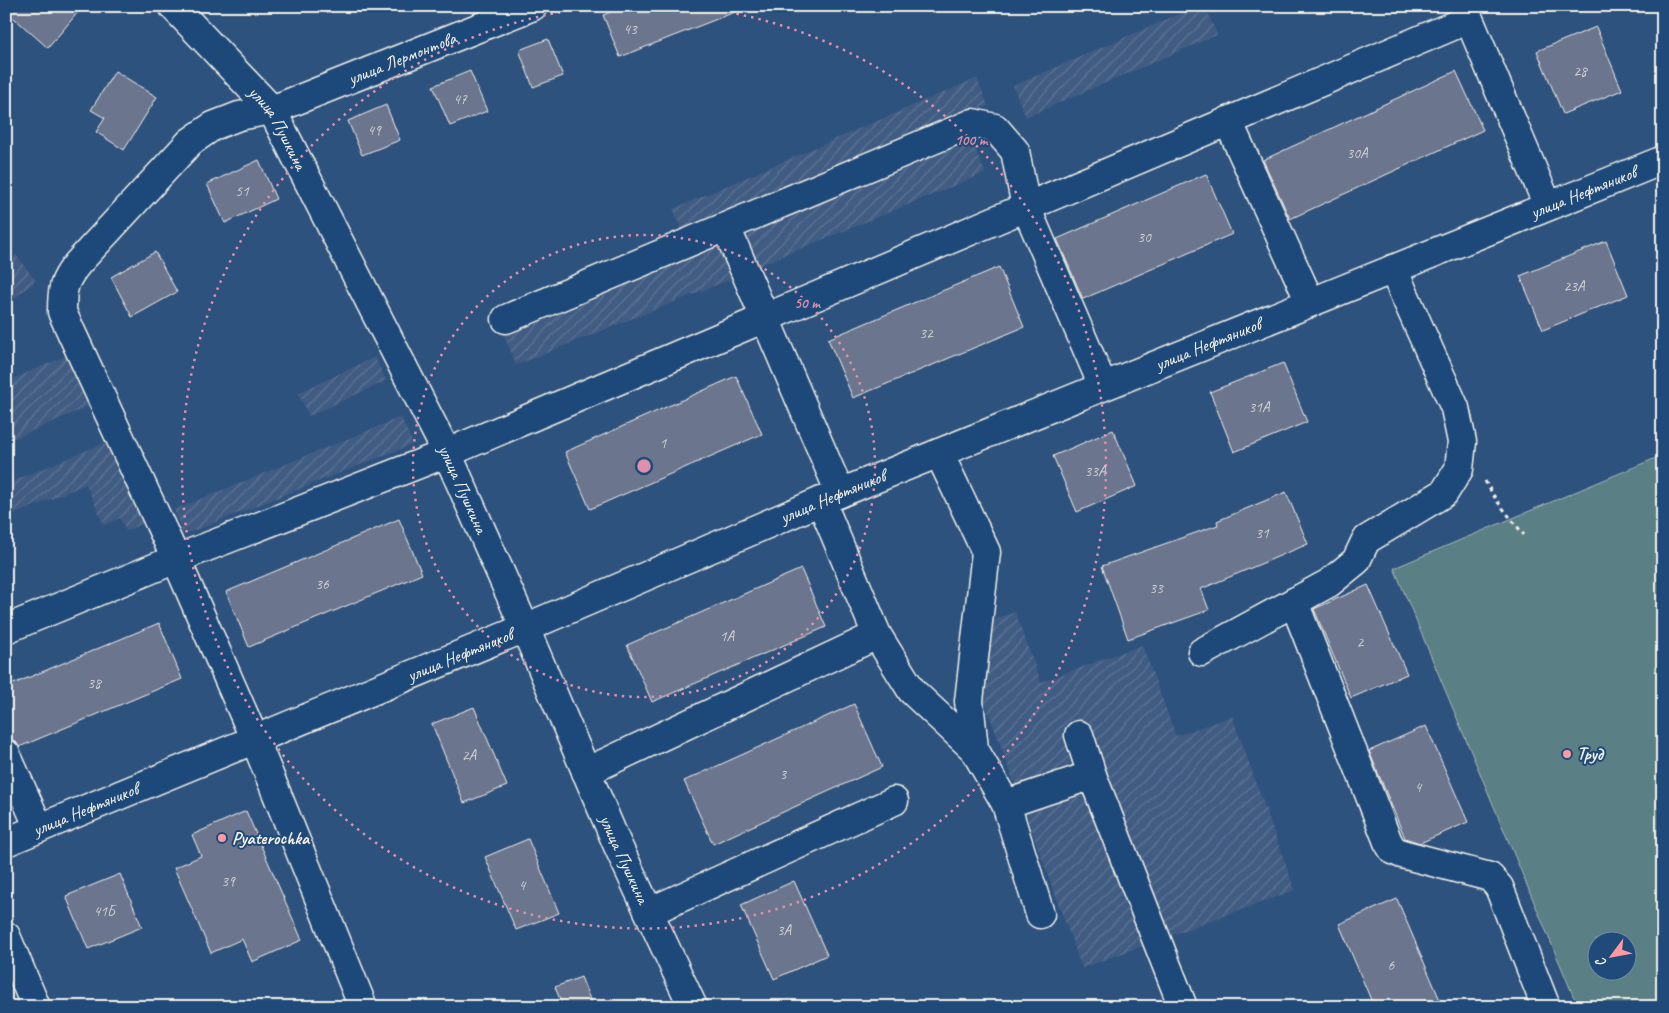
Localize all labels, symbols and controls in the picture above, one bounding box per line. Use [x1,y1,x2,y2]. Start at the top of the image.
house number: 43 [623,20,638,39]
street label: улица Лермонтова [344,26,461,90]
house number: 28 [1573,62,1588,81]
street label: улица Пушкина [243,81,312,175]
house number: 47 [453,90,468,109]
house number: 49 [367,121,382,140]
text: 100 m [955,131,989,150]
house number: 30А [1346,144,1369,163]
street label: улица Нефтяников [1526,159,1644,224]
house number: 51 [235,182,250,201]
house number: 30 [1137,228,1152,247]
house number: 23А [1563,277,1586,296]
text: 50 m [794,294,821,313]
street label: улица Нефтяников [1151,311,1268,376]
house number: 32 [919,324,934,343]
house number: 31А [1248,398,1271,417]
house number: 1 [660,434,668,453]
street label: улица Пушкина [433,440,493,538]
centre of rings [635,457,653,475]
house number: 33А [1084,462,1107,481]
street label: улица Нефтяников [776,463,893,529]
house number: 31 [1255,524,1270,543]
house number: 36 [315,575,330,594]
house number: 33 [1149,579,1164,598]
street label: улица Нефтяников [403,622,520,687]
house number: 1А [720,627,736,646]
house number: 2 [1357,633,1365,652]
house number: 38 [87,674,102,693]
place label: Труд [1577,743,1605,765]
house number: 2А [462,746,478,765]
marker: Труд [1561,748,1573,760]
house number: 3 [780,765,788,784]
street label: улица Нефтяников [29,776,146,841]
house number: 4 [1415,778,1423,797]
street label: улица Пушкина [595,811,655,909]
place label: Pyaterochka [232,827,311,849]
marker: Pyaterochka [216,832,228,844]
house number: 39 [221,872,236,891]
house number: 4 [519,876,527,895]
house number: 41Б [93,902,117,921]
house number: 3А [777,921,793,940]
north arrow [1586,930,1636,980]
text: С [1591,953,1610,970]
house number: 6 [1388,956,1396,975]

